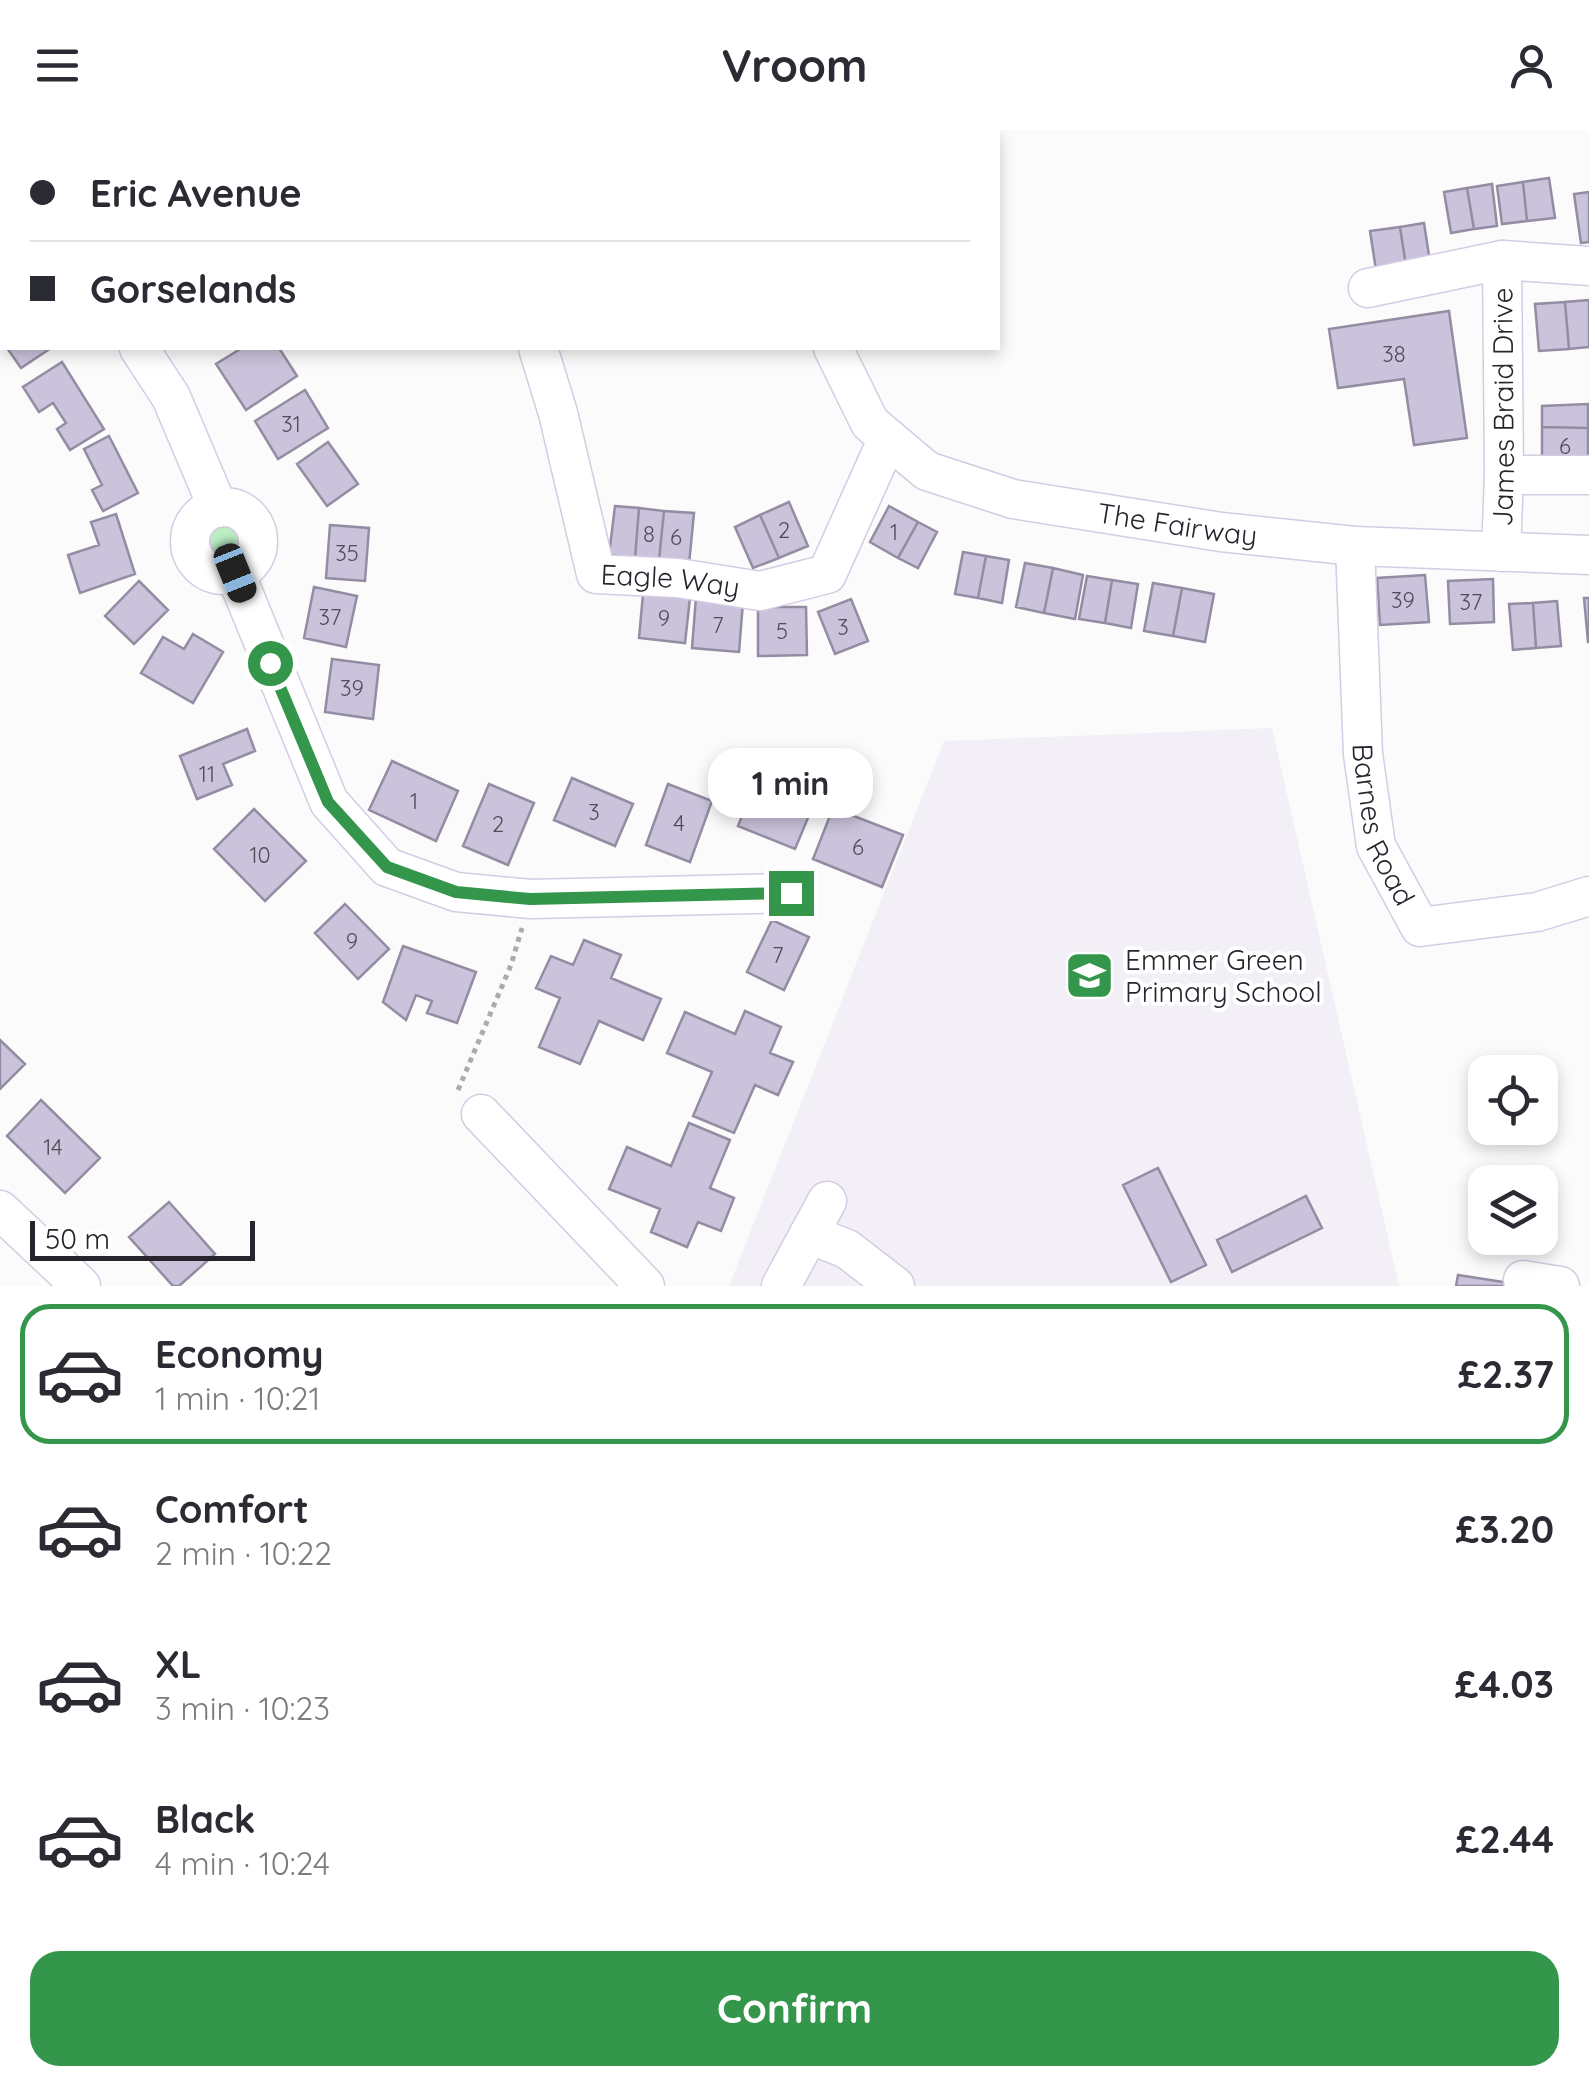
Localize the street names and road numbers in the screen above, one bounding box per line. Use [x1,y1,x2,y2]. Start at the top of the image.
street label: James Braid Drive [1484,287,1521,527]
street label: The Fairway [1095,495,1259,553]
street label: Eagle Way [600,556,742,605]
street label: Barnes Road [1346,743,1423,911]

